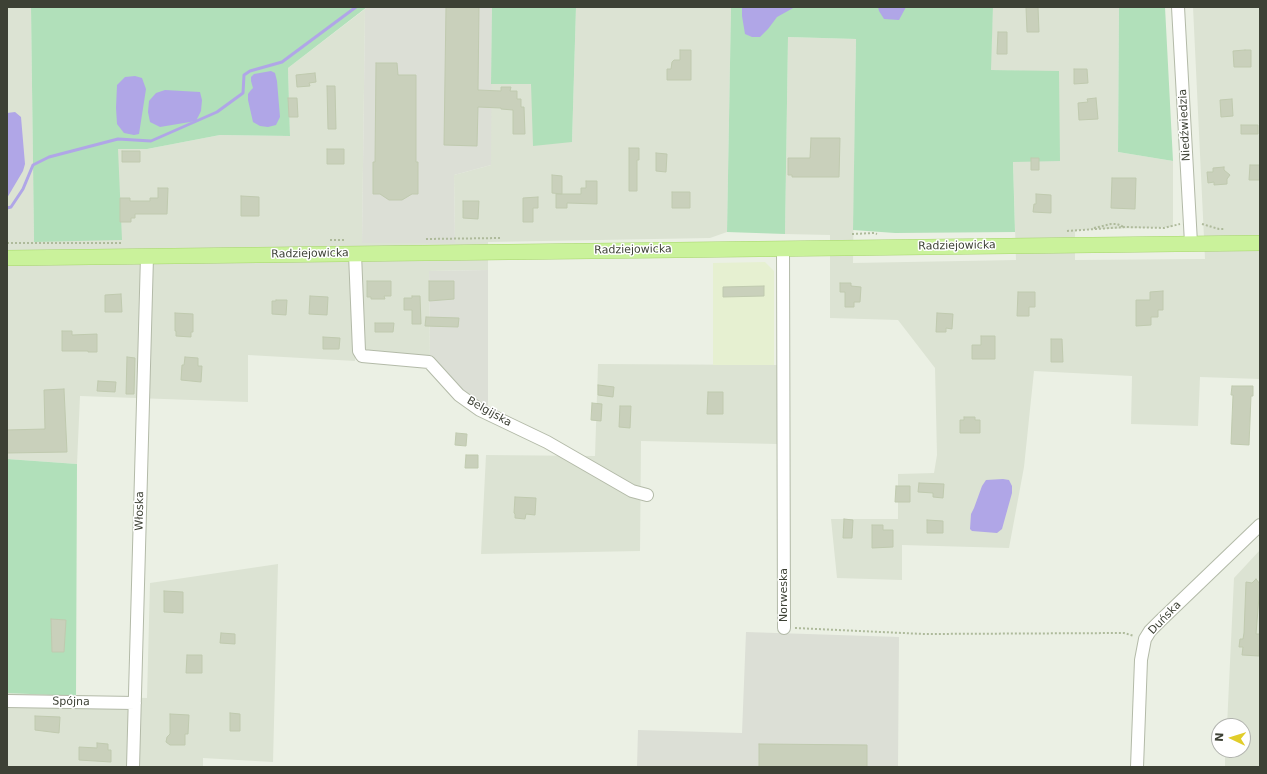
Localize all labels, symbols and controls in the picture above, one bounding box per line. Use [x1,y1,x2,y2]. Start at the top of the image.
street label: Niedźwiedzia [1177,89,1193,161]
street label: Radziejowicka [918,239,996,253]
street label: Radziejowicka [594,243,672,257]
street label: Radziejowicka [271,247,349,261]
street label: Belgijska [464,394,514,430]
street label: Włoska [133,491,147,531]
street label: Norweska [777,568,791,622]
street label: Duńska [1146,599,1184,637]
street label: Spójna [52,695,90,709]
north arrow [1211,718,1251,758]
text: N [1213,732,1226,742]

